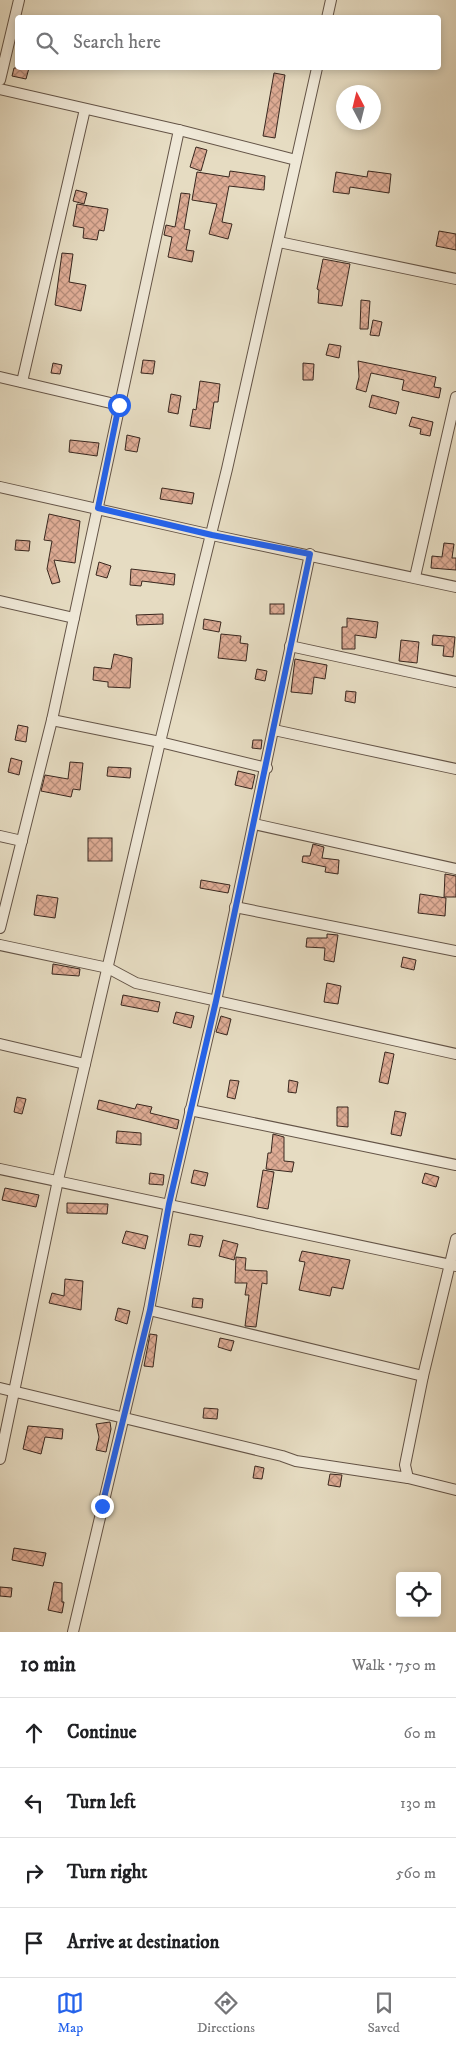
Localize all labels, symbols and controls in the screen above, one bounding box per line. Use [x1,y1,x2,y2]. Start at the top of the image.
search box [15,15,441,70]
icon: search [33,29,61,57]
text: Search here [73,31,161,54]
north arrow [336,85,381,130]
route start [108,394,131,417]
route end [91,1495,114,1518]
map controls [396,1572,441,1617]
button: locate [396,1572,441,1617]
text: 10 min [20,1652,76,1678]
text: Walk · 750 m [352,1655,436,1675]
icon: ahead [20,1719,48,1747]
text: Continue [67,1721,137,1744]
text: 60 m [404,1723,436,1743]
icon: left [20,1789,48,1817]
text: Turn left [67,1791,136,1814]
text: 130 m [400,1793,436,1813]
icon: right [20,1859,48,1887]
text: Turn right [67,1861,147,1884]
text: 560 m [396,1863,436,1883]
icon: arrive [20,1929,48,1957]
text: Arrive at destination [67,1931,219,1954]
tab: Map [56,1989,84,2037]
tab: Directions [197,1989,255,2037]
tab: Saved [368,1989,400,2037]

